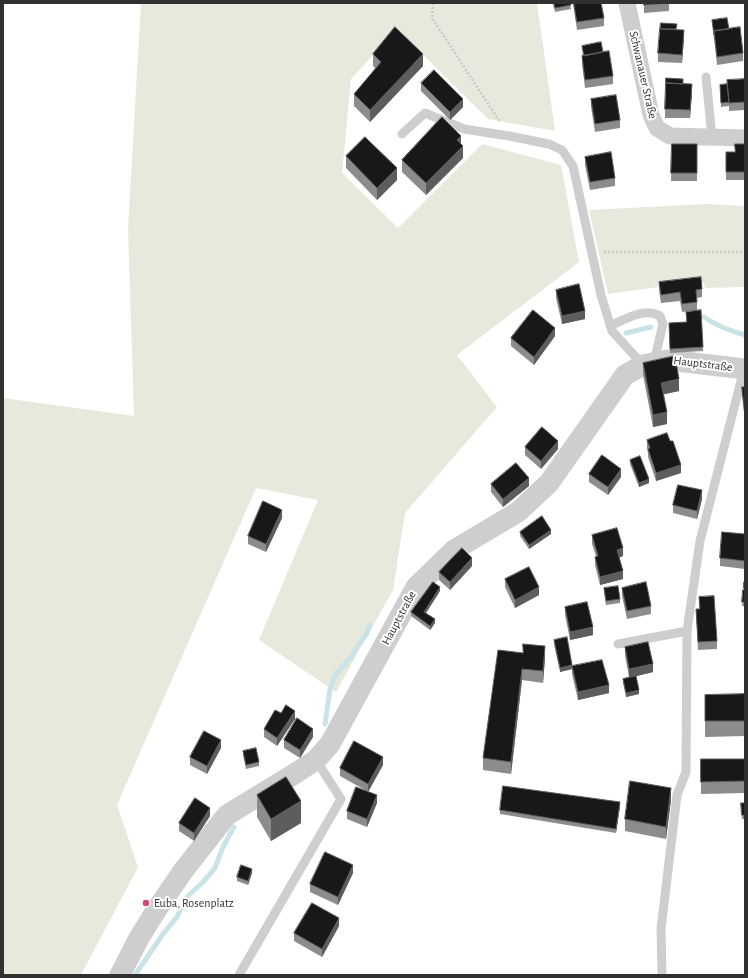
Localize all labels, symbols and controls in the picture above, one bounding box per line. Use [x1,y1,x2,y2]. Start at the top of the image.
street label: Schwanauer Straße [626,30,660,120]
street label: Hauptstraße [673,353,733,375]
street label: Hauptstraße [379,588,419,648]
place label: Euba, Rosenplatz [154,896,234,910]
marker: Euba, Rosenplatz [141,898,151,908]

